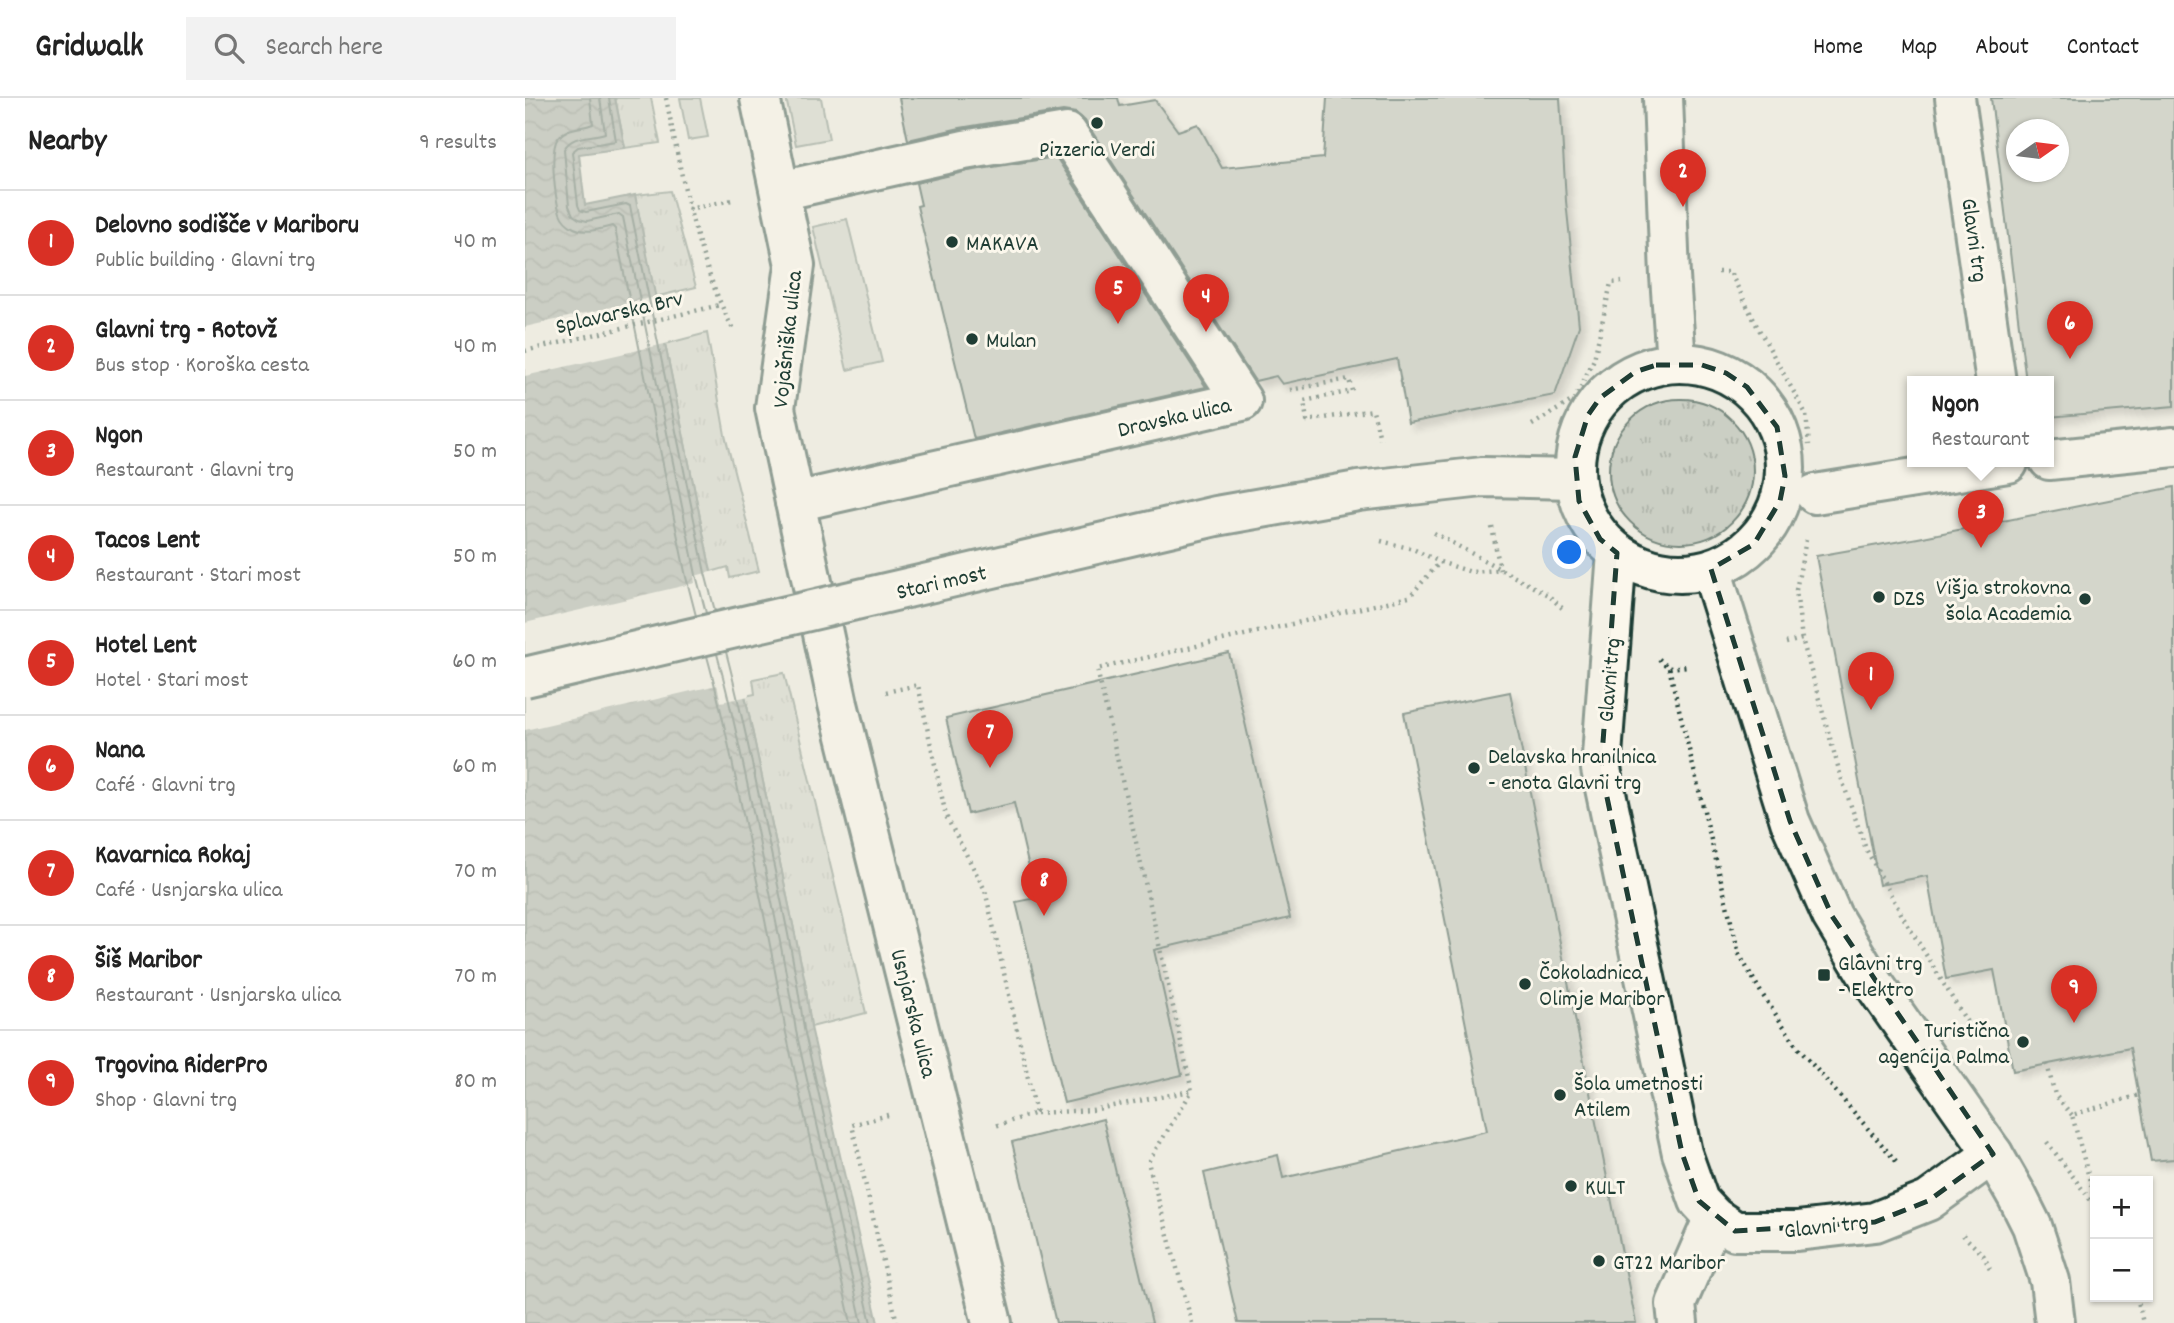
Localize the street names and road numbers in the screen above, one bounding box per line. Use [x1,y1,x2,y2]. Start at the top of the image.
street label: Glavni trg [1950,196,1995,285]
street label: Vojašniška ulica [766,268,813,410]
street label: Splavarska Brv [553,284,687,345]
street label: Dravska ulica [1115,390,1236,448]
street label: Stari most [893,558,990,611]
street label: Glavni trg [1591,637,1632,724]
street label: Usnjarska ulica [880,946,944,1083]
street label: Glavni trg [1783,1208,1870,1249]

